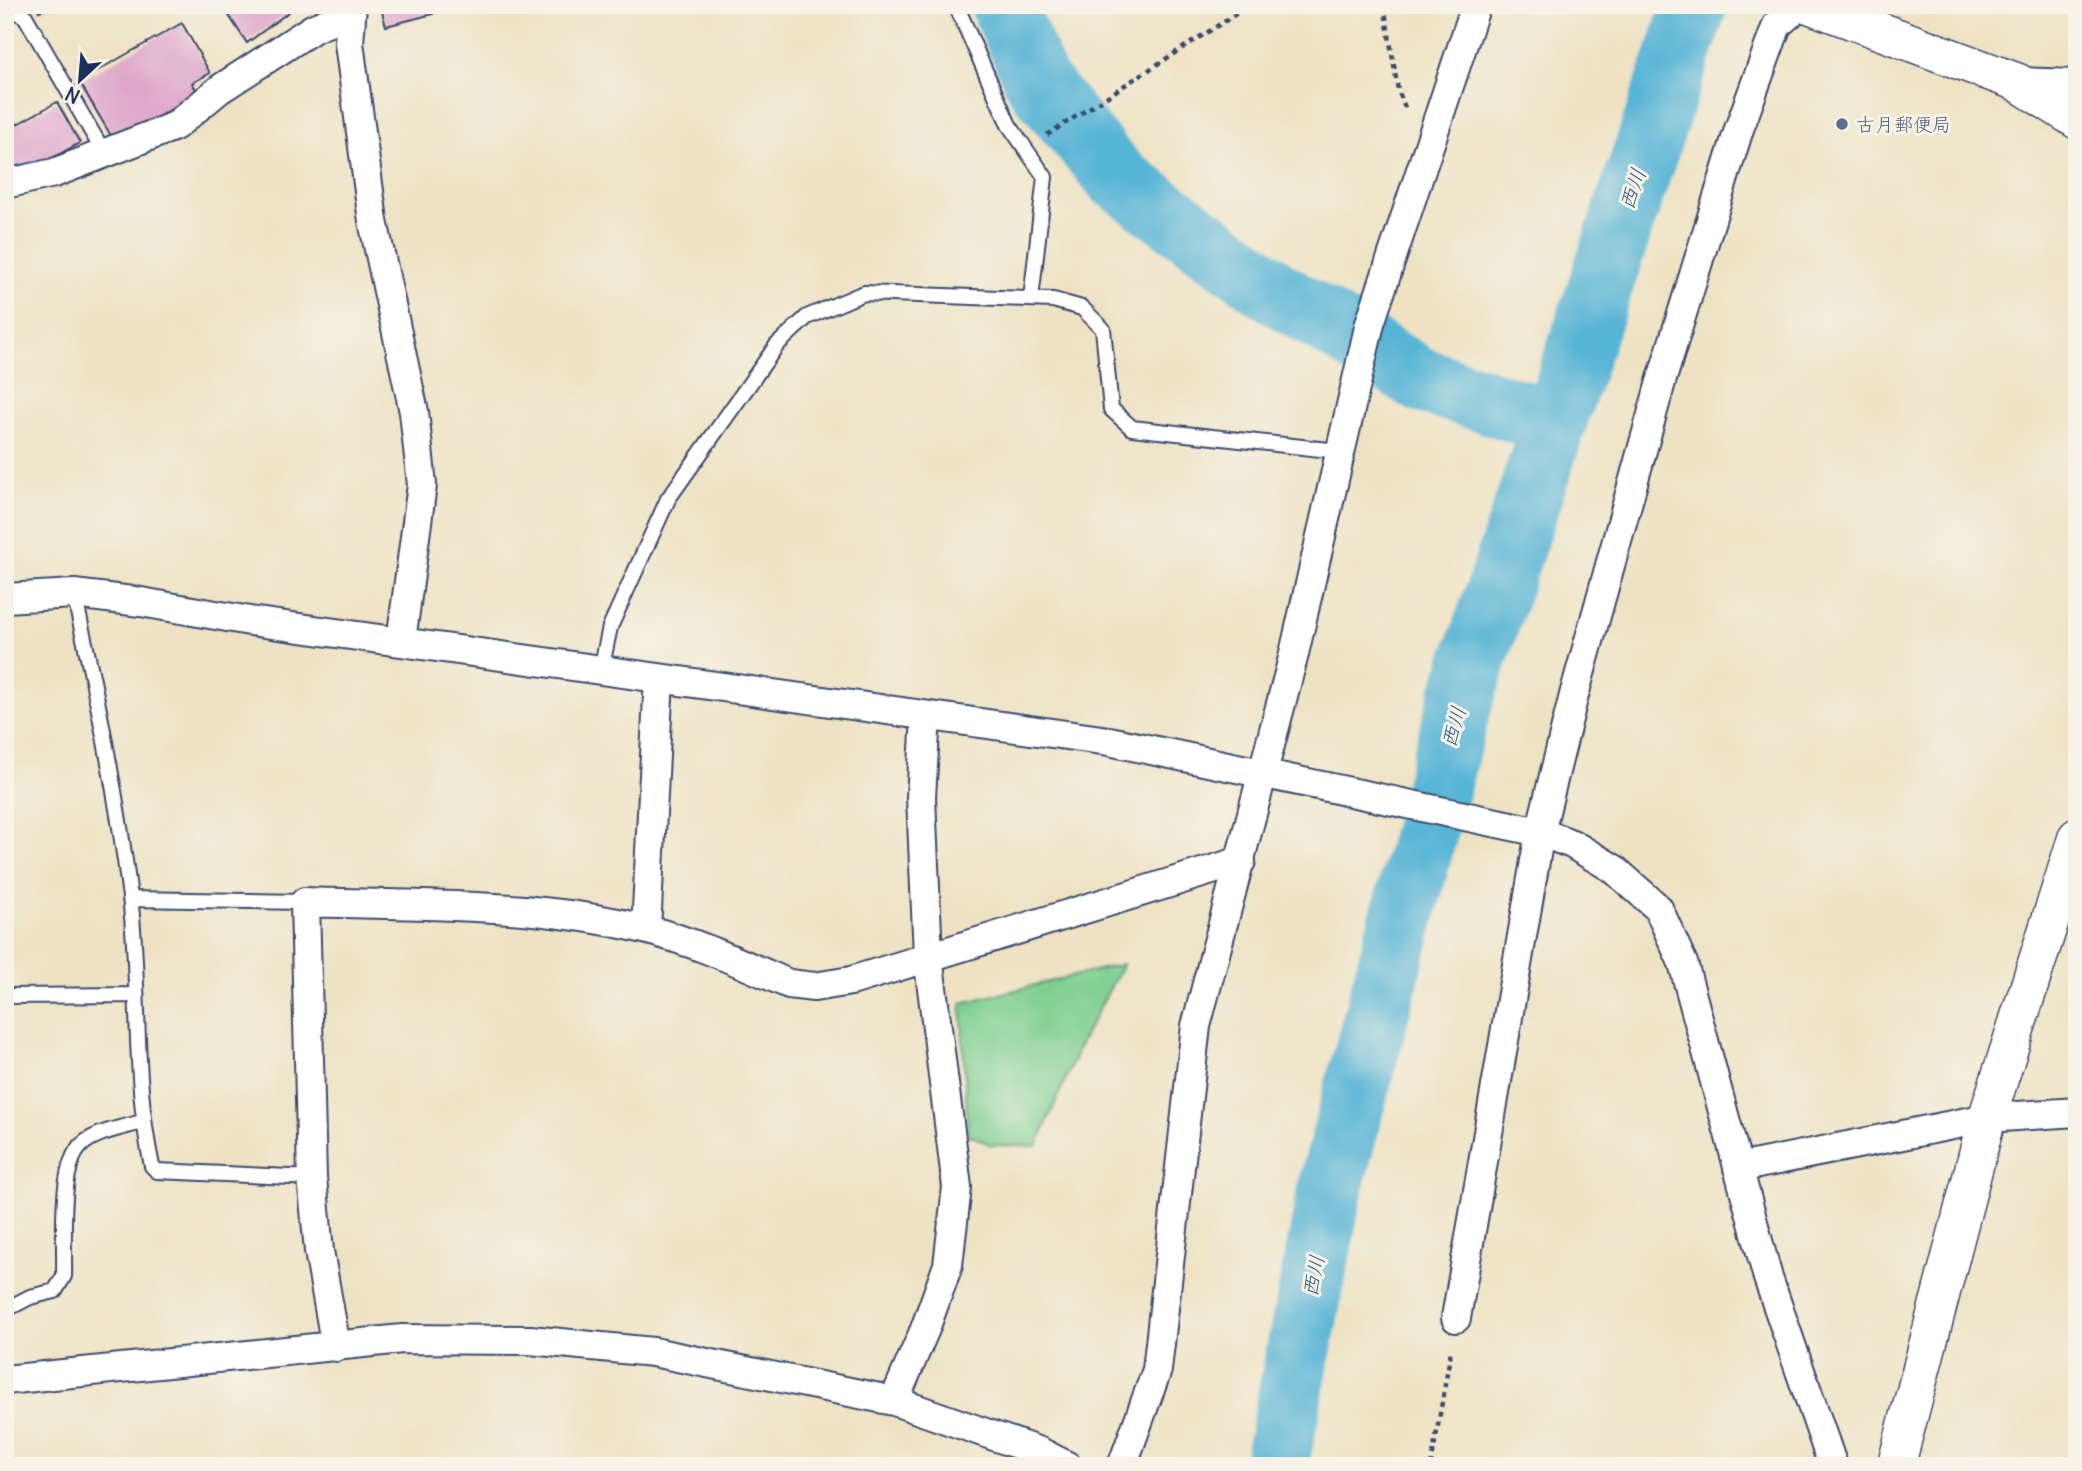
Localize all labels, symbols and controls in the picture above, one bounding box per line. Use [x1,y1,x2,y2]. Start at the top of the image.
north arrow [46,46,116,116]
text: N [61,82,84,109]
place label: 古月郵便局 [1856,112,1951,136]
marker: 古月郵便局 [1834,116,1850,132]
water label: 西川 [1613,165,1652,213]
water label: 西川 [1435,703,1472,751]
water label: 西川 [1296,1253,1331,1299]

